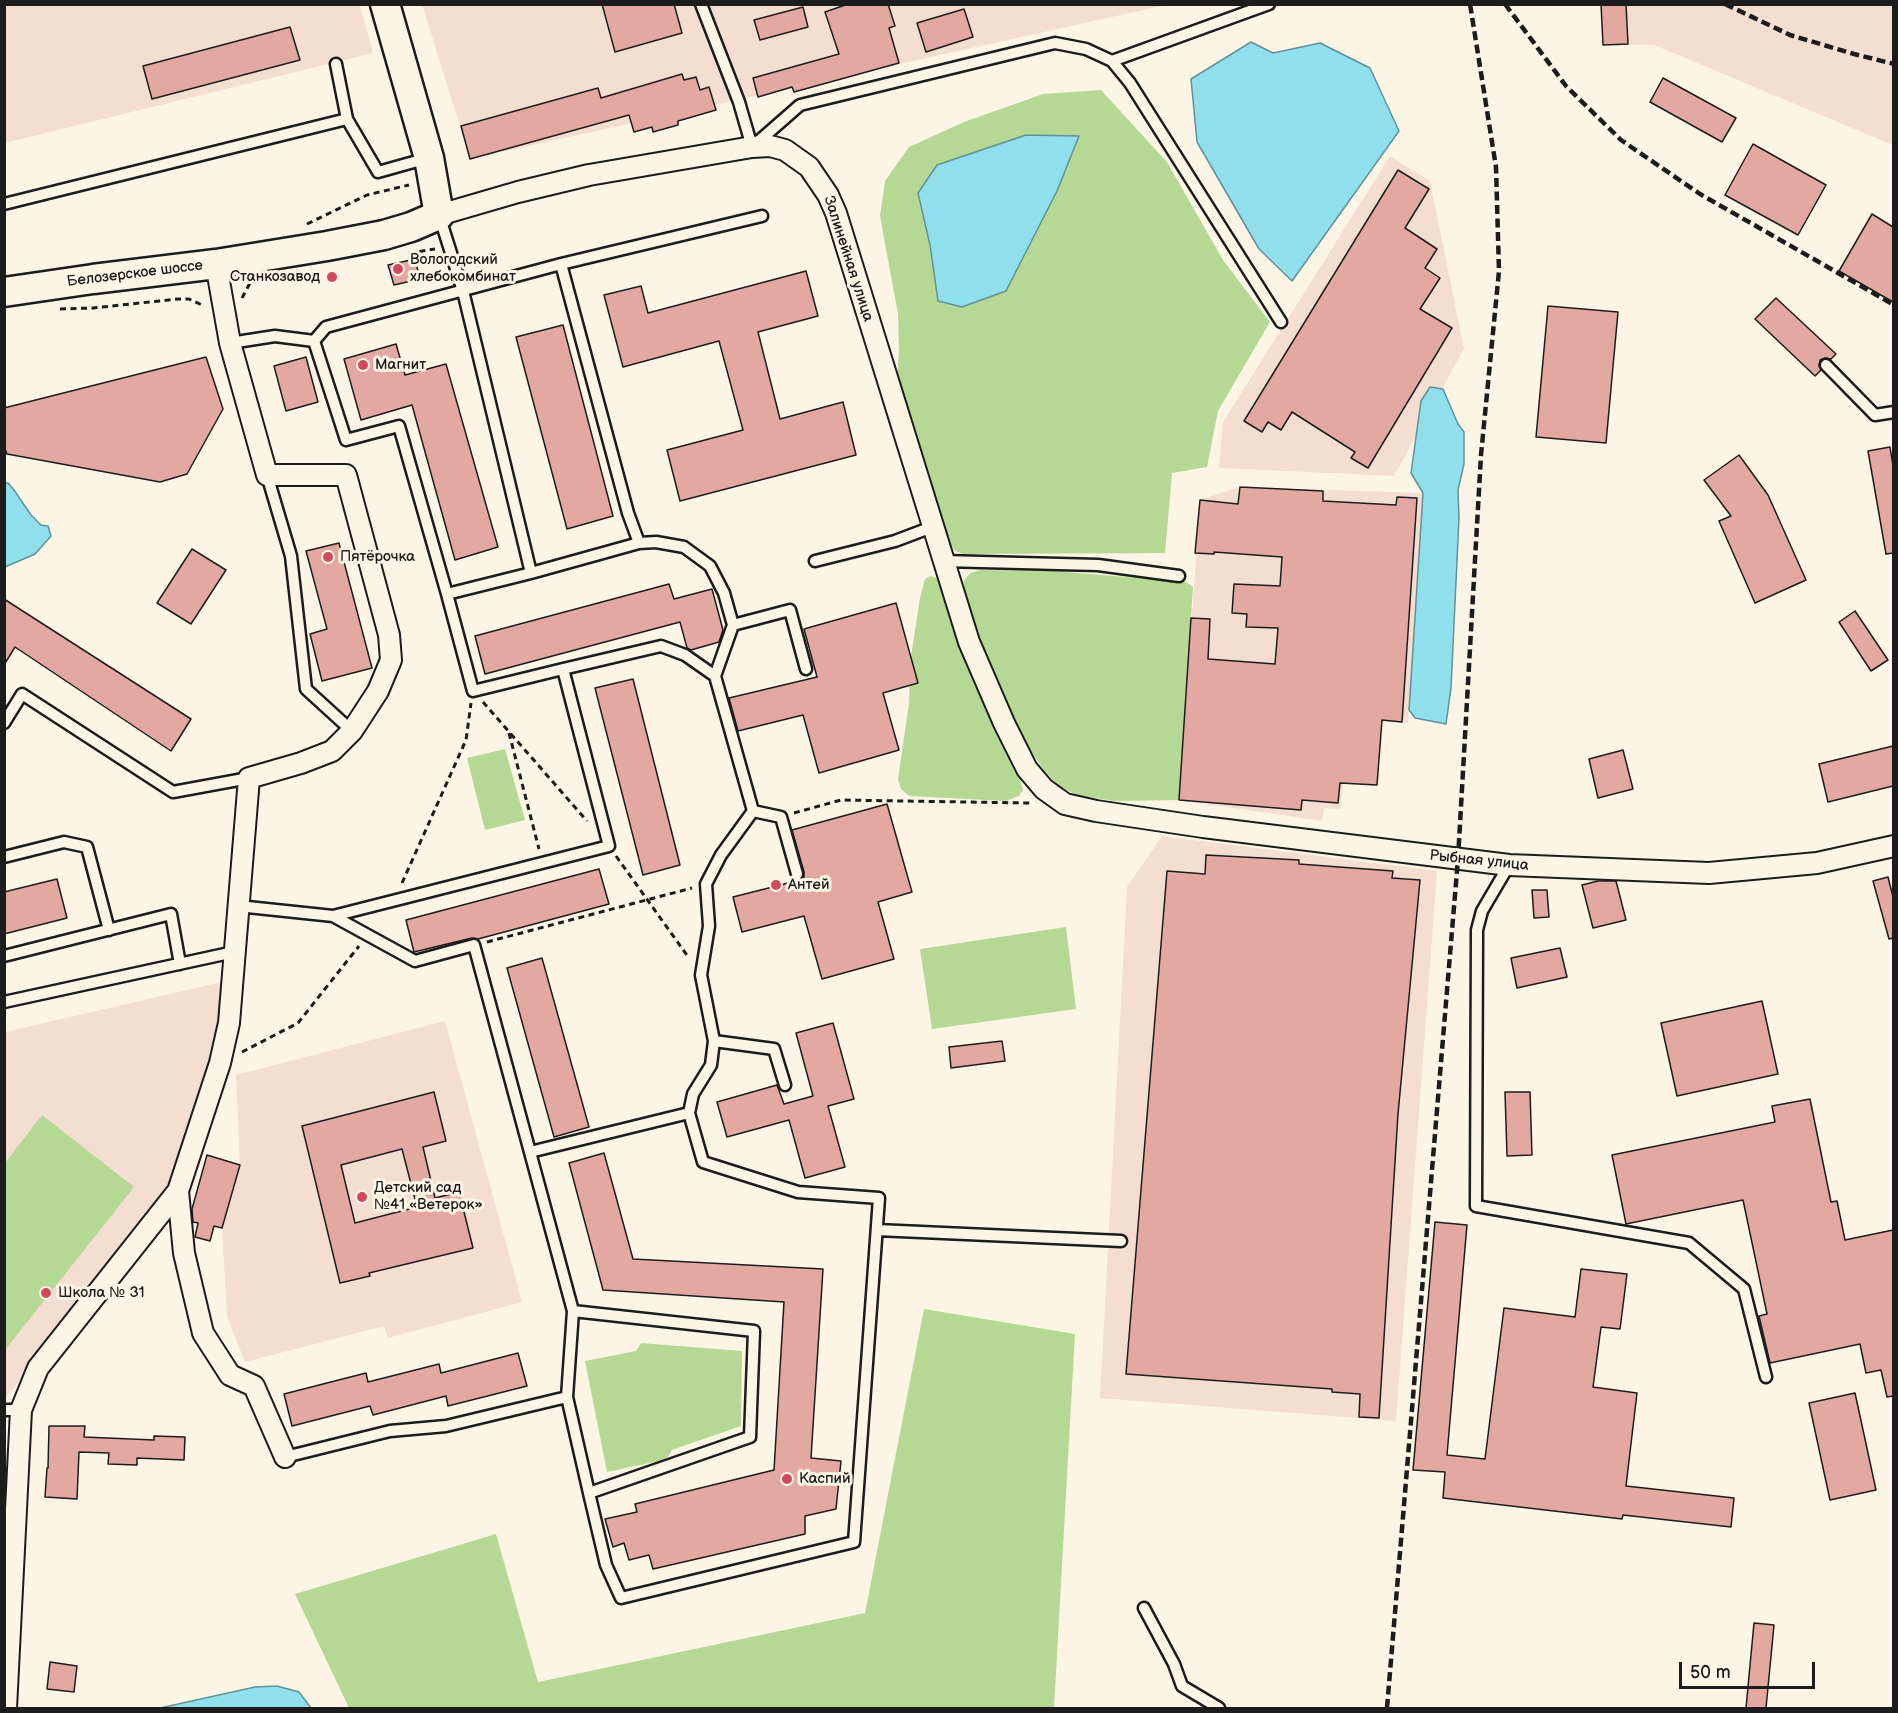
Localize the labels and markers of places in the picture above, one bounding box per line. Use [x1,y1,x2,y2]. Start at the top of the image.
place label: Вологодский хлебокомбинат [410,251,516,286]
marker: Вологодский хлебокомбинат [391,262,405,276]
place label: Станкозавод [230,268,320,286]
marker: Станкозавод [325,270,339,284]
place label: Магнит [375,356,426,374]
marker: Магнит [356,358,370,372]
place label: Пятёрочка [340,548,415,566]
marker: Пятёрочка [321,550,335,564]
place label: Антей [788,876,829,894]
marker: Антей [769,878,783,892]
place label: Детский сад №41 «Ветерок» [374,1179,483,1214]
marker: Детский сад №41 «Ветерок» [355,1190,369,1204]
place label: Школа № 31 [58,1284,145,1302]
marker: Школа № 31 [39,1286,53,1300]
place label: Каспий [799,1470,851,1488]
marker: Каспий [780,1472,794,1486]

